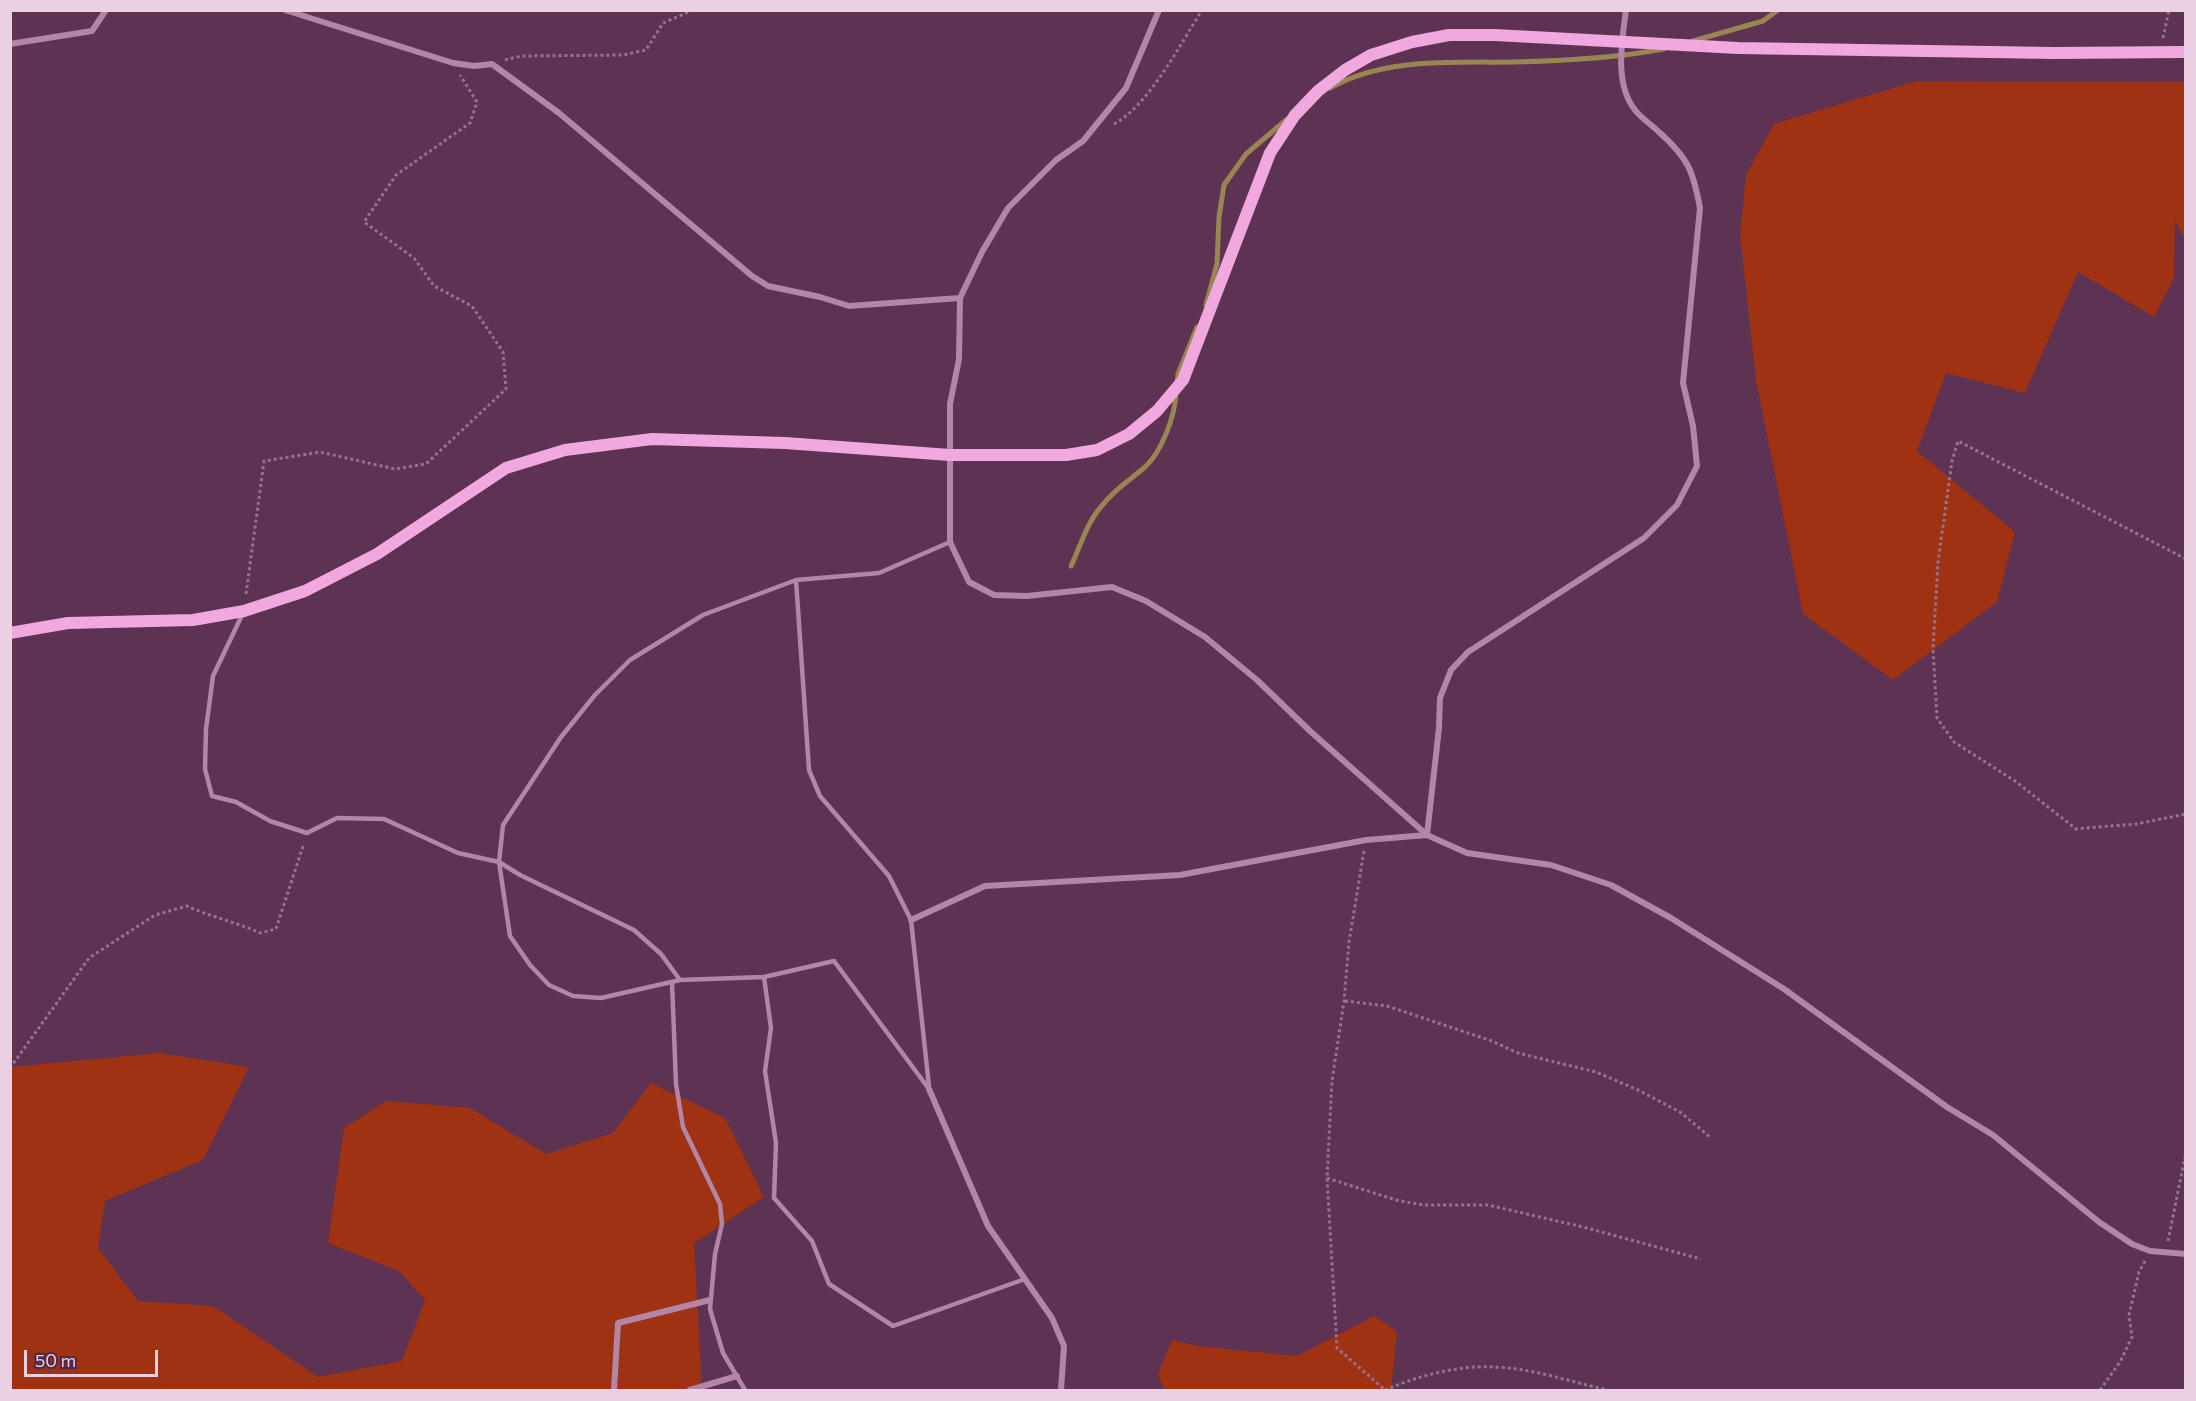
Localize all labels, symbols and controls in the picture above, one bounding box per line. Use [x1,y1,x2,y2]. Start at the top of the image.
scale bar [27,1338,160,1376]
text: 50 m [35,1349,76,1371]

